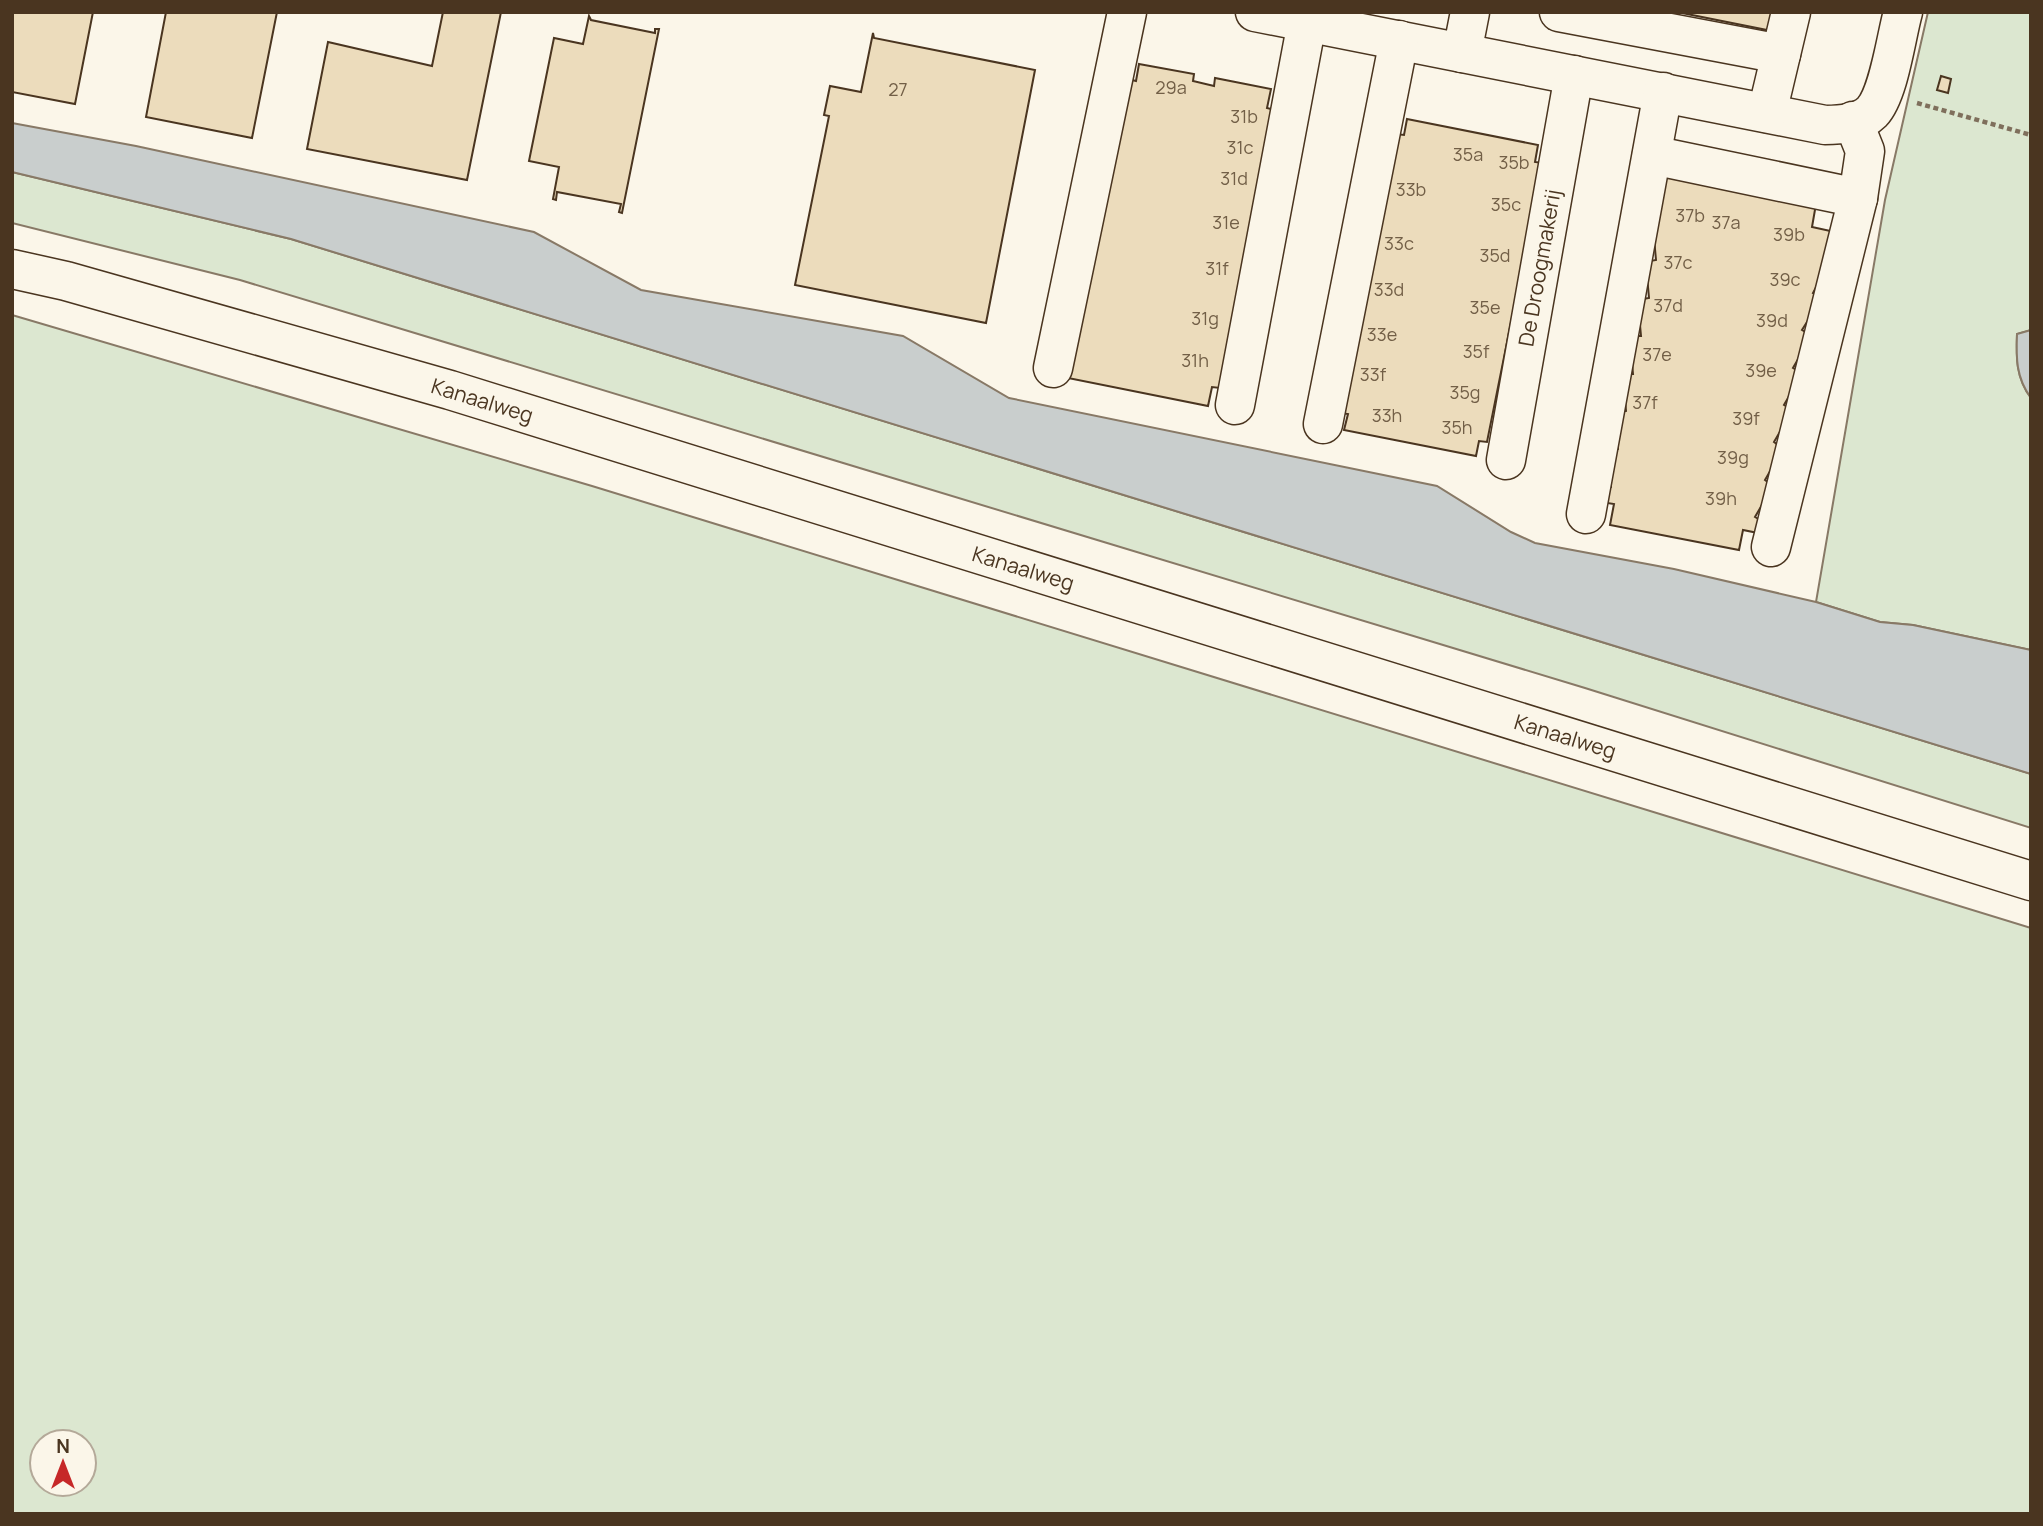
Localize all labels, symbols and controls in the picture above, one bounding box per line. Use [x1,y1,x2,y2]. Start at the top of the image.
house number: 29a [1155,75,1187,99]
house number: 27 [888,77,908,101]
house number: 31b [1230,104,1258,128]
house number: 31c [1227,135,1254,159]
house number: 35a [1453,142,1483,166]
house number: 35b [1498,150,1530,174]
house number: 31d [1220,166,1248,190]
house number: 33b [1396,177,1426,201]
street label: De Droogmakerij [1511,187,1567,349]
house number: 35c [1491,192,1521,216]
house number: 37b [1675,203,1705,227]
house number: 31e [1212,210,1240,234]
house number: 37a [1712,210,1741,234]
house number: 39b [1773,222,1805,246]
house number: 33c [1384,231,1414,255]
house number: 35d [1479,243,1511,267]
house number: 37c [1664,250,1693,274]
house number: 31f [1205,256,1229,280]
house number: 39c [1769,267,1801,291]
house number: 33d [1374,277,1404,301]
house number: 37d [1653,293,1683,317]
house number: 35e [1470,295,1500,319]
house number: 31g [1191,306,1219,330]
house number: 39d [1756,308,1788,332]
house number: 33e [1367,322,1397,346]
house number: 35f [1463,339,1490,363]
house number: 37e [1642,342,1672,366]
house number: 31h [1181,348,1209,372]
house number: 39e [1745,358,1777,382]
house number: 33f [1360,362,1387,386]
street label: Kanaalweg [428,371,537,429]
house number: 35g [1449,380,1481,404]
house number: 37f [1632,390,1658,414]
house number: 33h [1372,403,1402,427]
house number: 39f [1732,406,1760,430]
house number: 35h [1441,415,1473,439]
house number: 39g [1717,445,1749,469]
house number: 39h [1705,486,1737,510]
street label: Kanaalweg [969,539,1078,597]
street label: Kanaalweg [1511,707,1620,765]
north arrow [28,1428,98,1498]
text: N [56,1433,70,1459]

